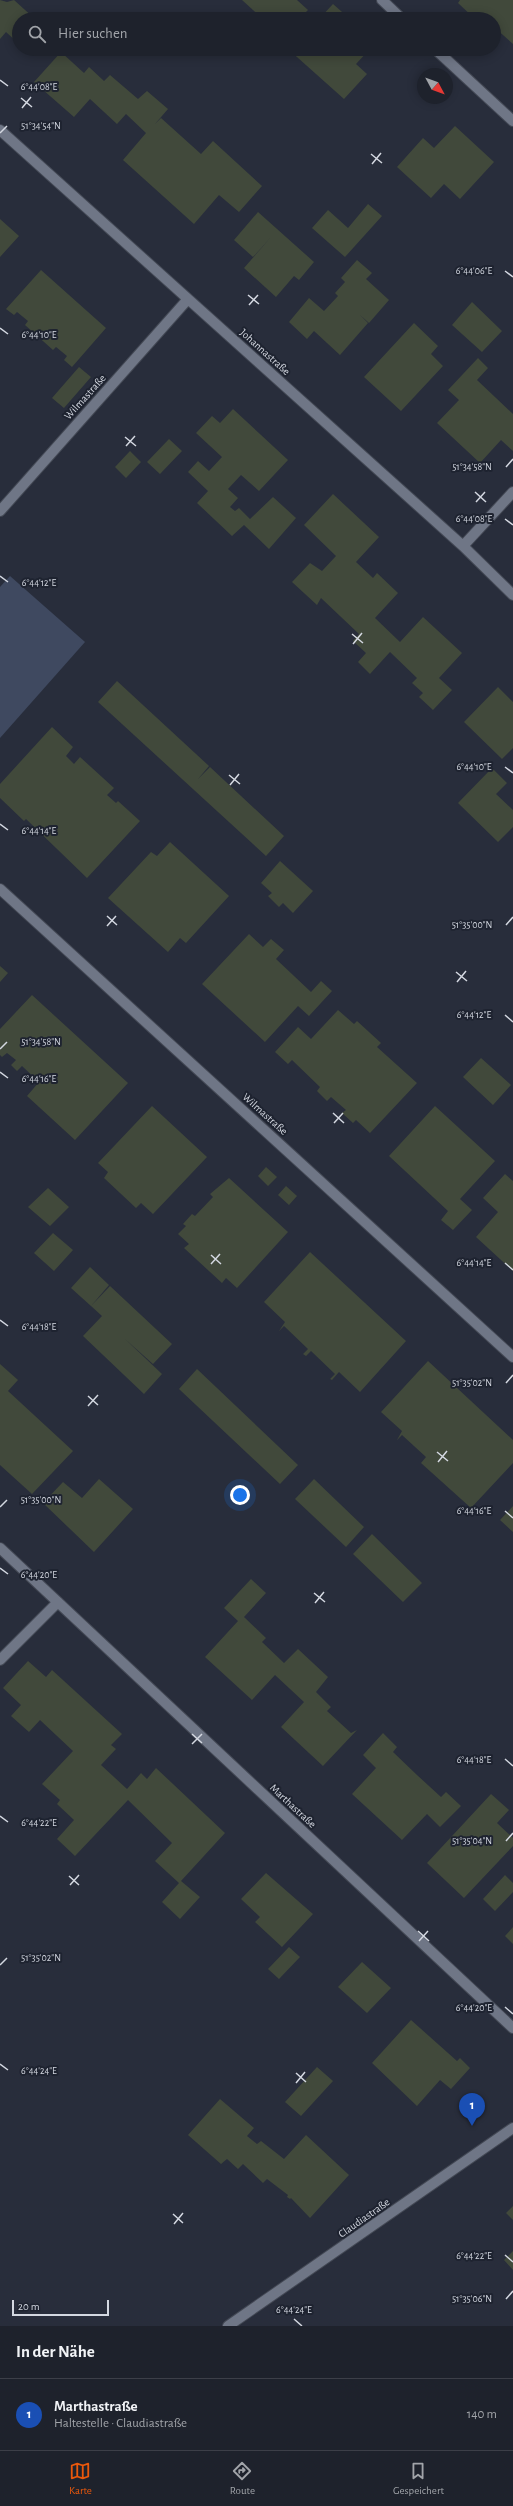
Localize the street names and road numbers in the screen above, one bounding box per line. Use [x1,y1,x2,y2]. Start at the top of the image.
street label: Johannastraße [238,327,292,377]
street label: Wilmastraße [62,372,108,422]
street label: Wilmastraße [240,1091,290,1137]
street label: Marthastraße [268,1782,318,1830]
street label: Claudiastraße [336,2196,392,2240]

